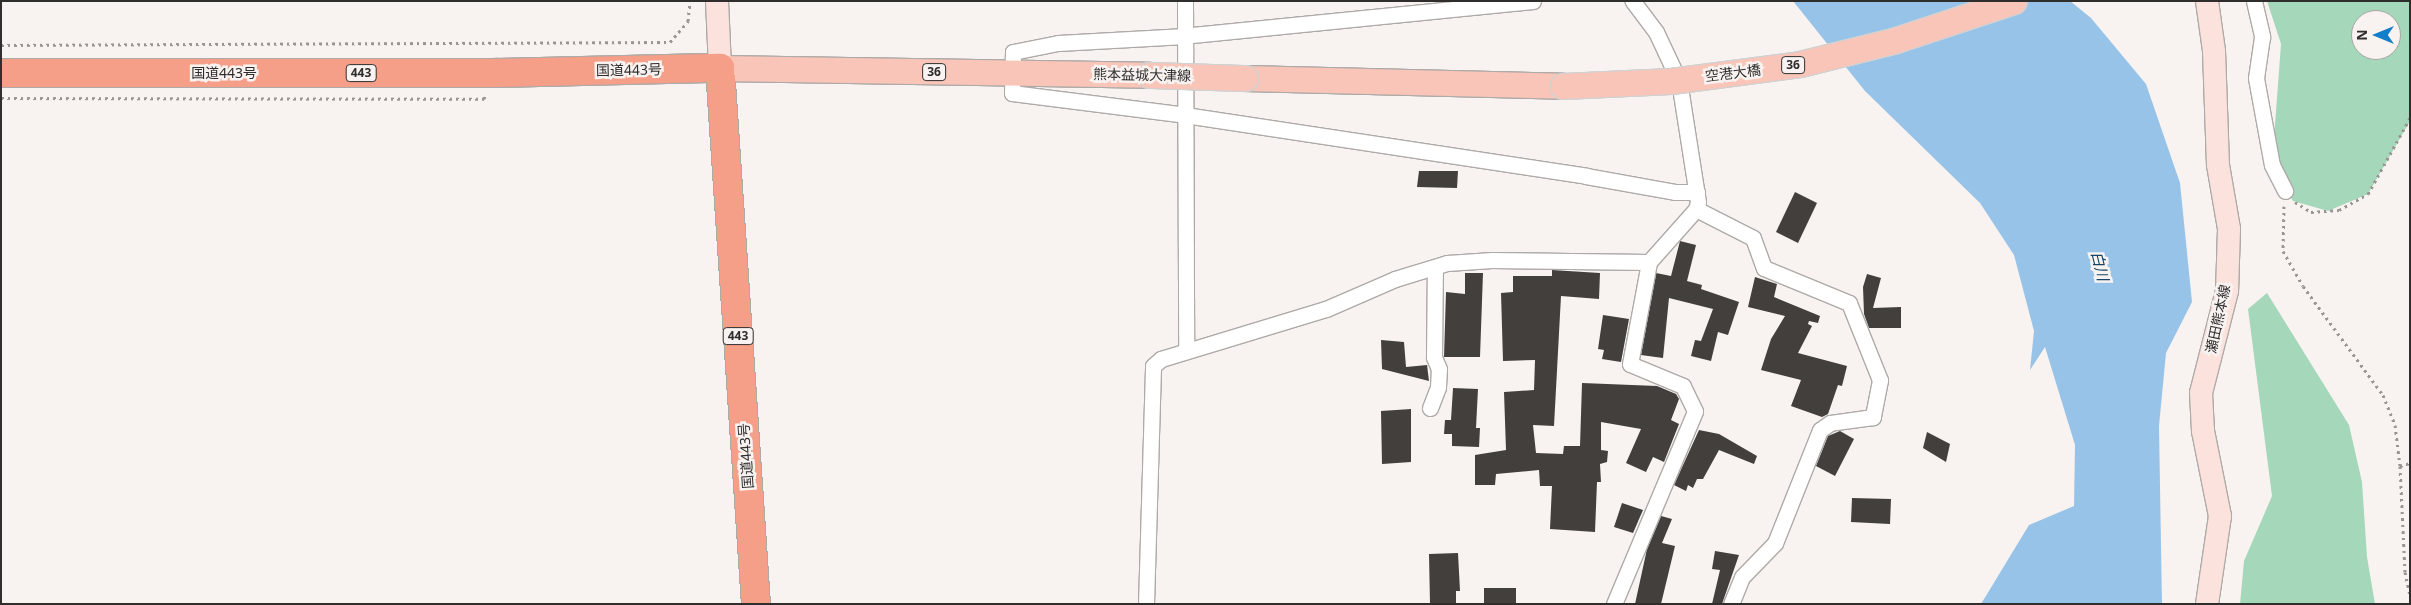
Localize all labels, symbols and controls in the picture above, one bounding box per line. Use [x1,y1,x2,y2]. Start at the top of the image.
north arrow [2351,10,2401,60]
text: N [2352,29,2371,41]
road number: 36 [1780,56,1806,74]
street label: 国道443号 [596,61,662,79]
street label: 空港大橋 [1704,61,1762,85]
road number: 36 [922,62,946,82]
road number: 443 [345,64,377,82]
street label: 国道443号 [191,65,257,81]
street label: 熊本益城大津線 [1093,66,1191,84]
water label: 白川 [2088,249,2112,283]
street label: 瀬田熊本線 [2203,283,2233,355]
road number: 443 [722,326,754,346]
street label: 国道443号 [735,422,757,490]

